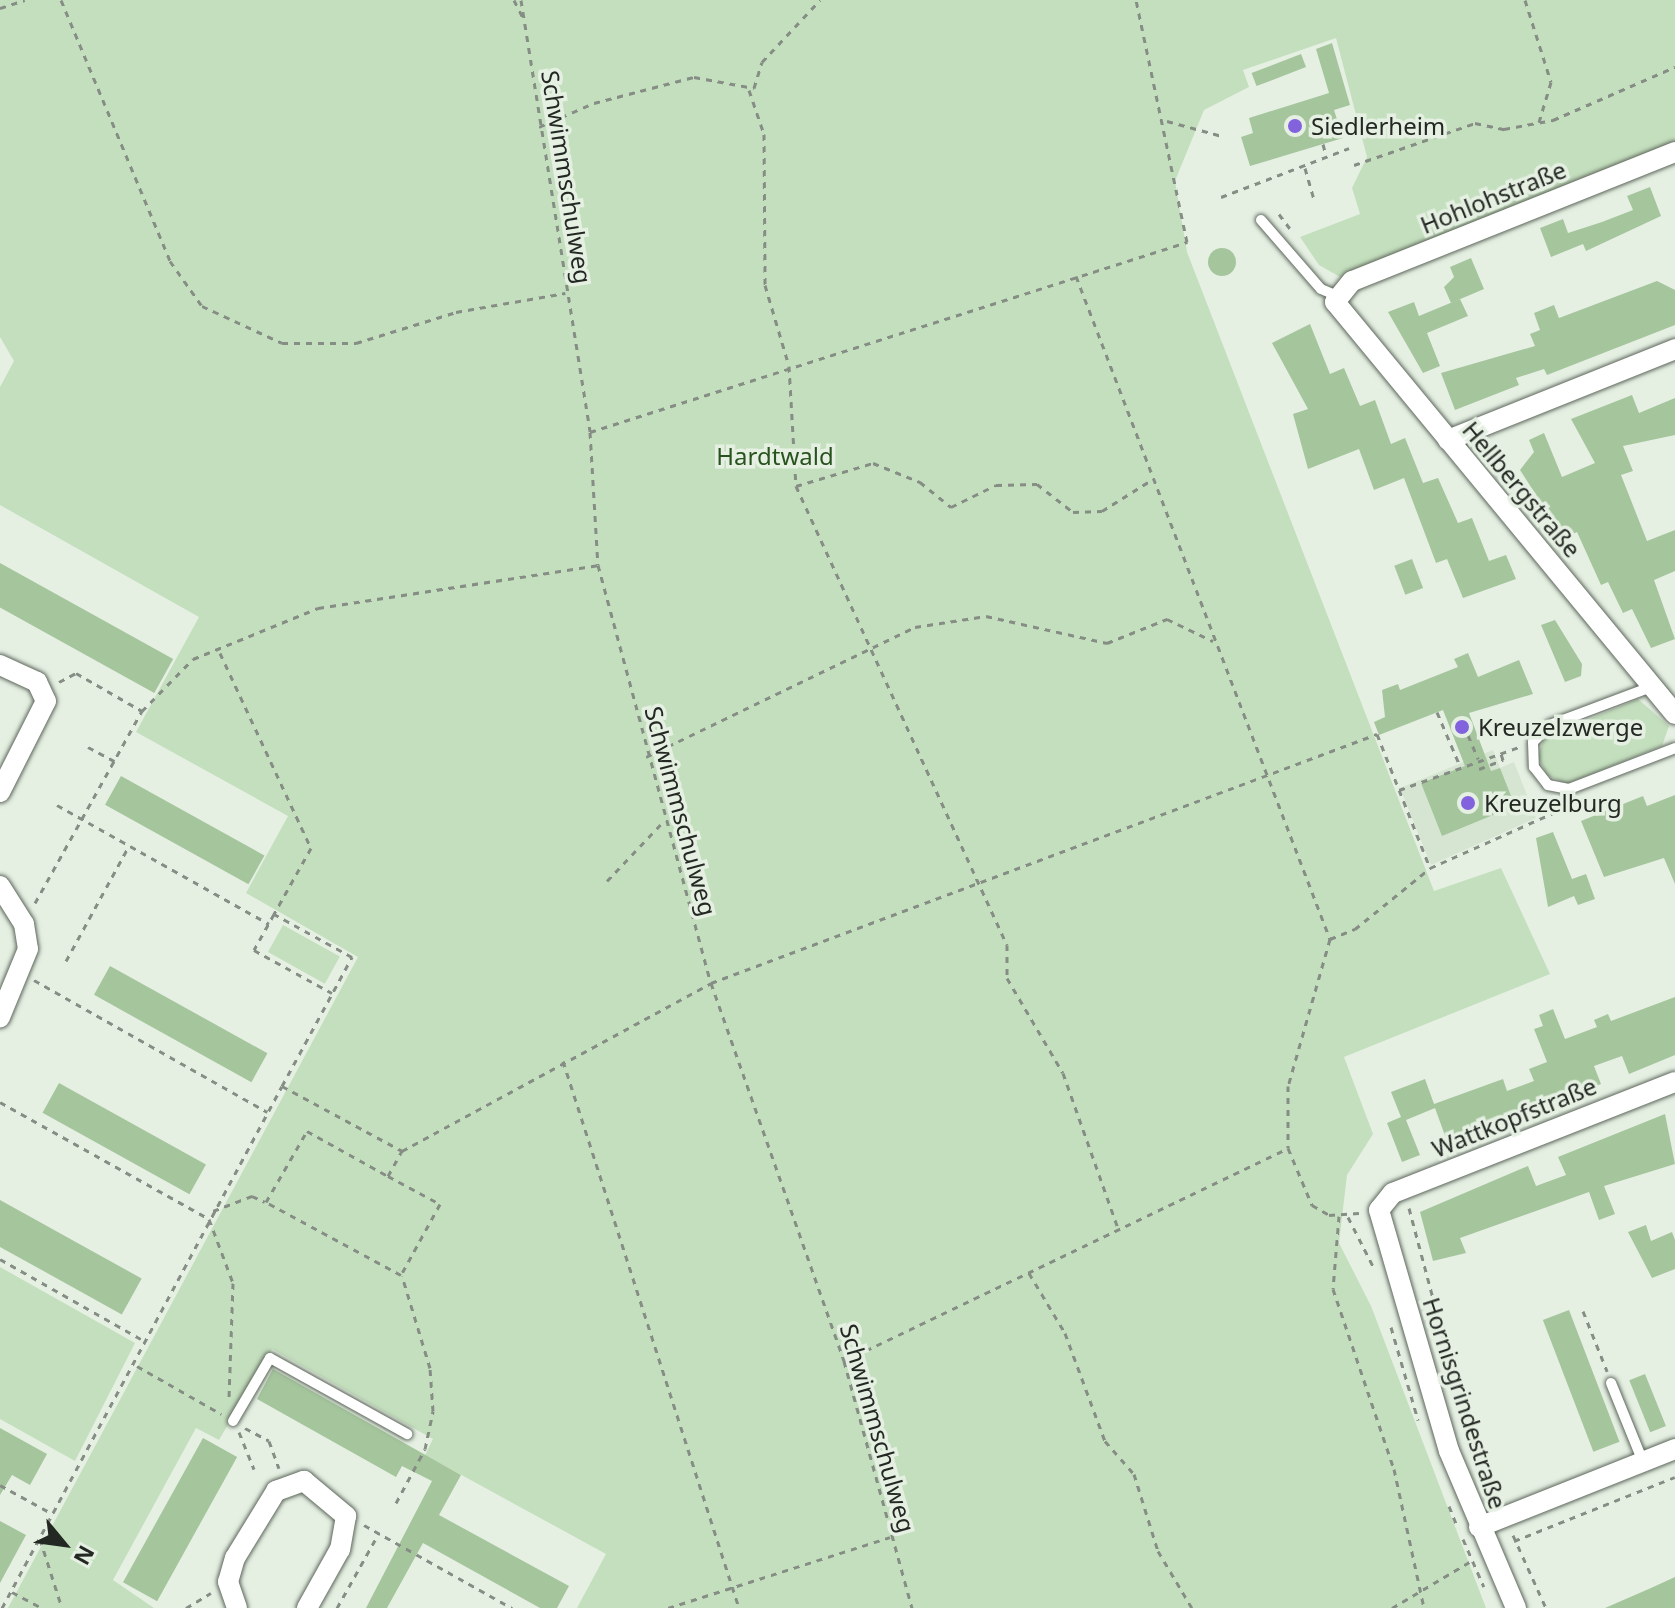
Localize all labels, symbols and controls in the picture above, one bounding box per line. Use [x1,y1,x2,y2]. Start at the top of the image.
street label: Schwimmschulweg [536,68,598,286]
place label: Siedlerheim [1311,112,1445,140]
marker: Siedlerheim [1286,117,1304,135]
street label: Hohlohstraße [1416,155,1570,239]
street label: Hellbergstraße [1457,415,1587,563]
park label: Hardtwald [716,442,834,470]
street label: Schwimmschulweg [639,703,723,919]
place label: Kreuzelzwerge [1478,713,1643,741]
marker: Kreuzelzwerge [1453,718,1471,736]
place label: Kreuzelburg [1484,789,1622,817]
marker: Kreuzelburg [1459,794,1477,812]
street label: Wattkopfstraße [1428,1071,1600,1163]
street label: Hornisgrindestraße [1417,1294,1513,1512]
street label: Schwimmschulweg [834,1320,922,1536]
north arrow [24,1504,104,1584]
text: N [68,1541,102,1571]

